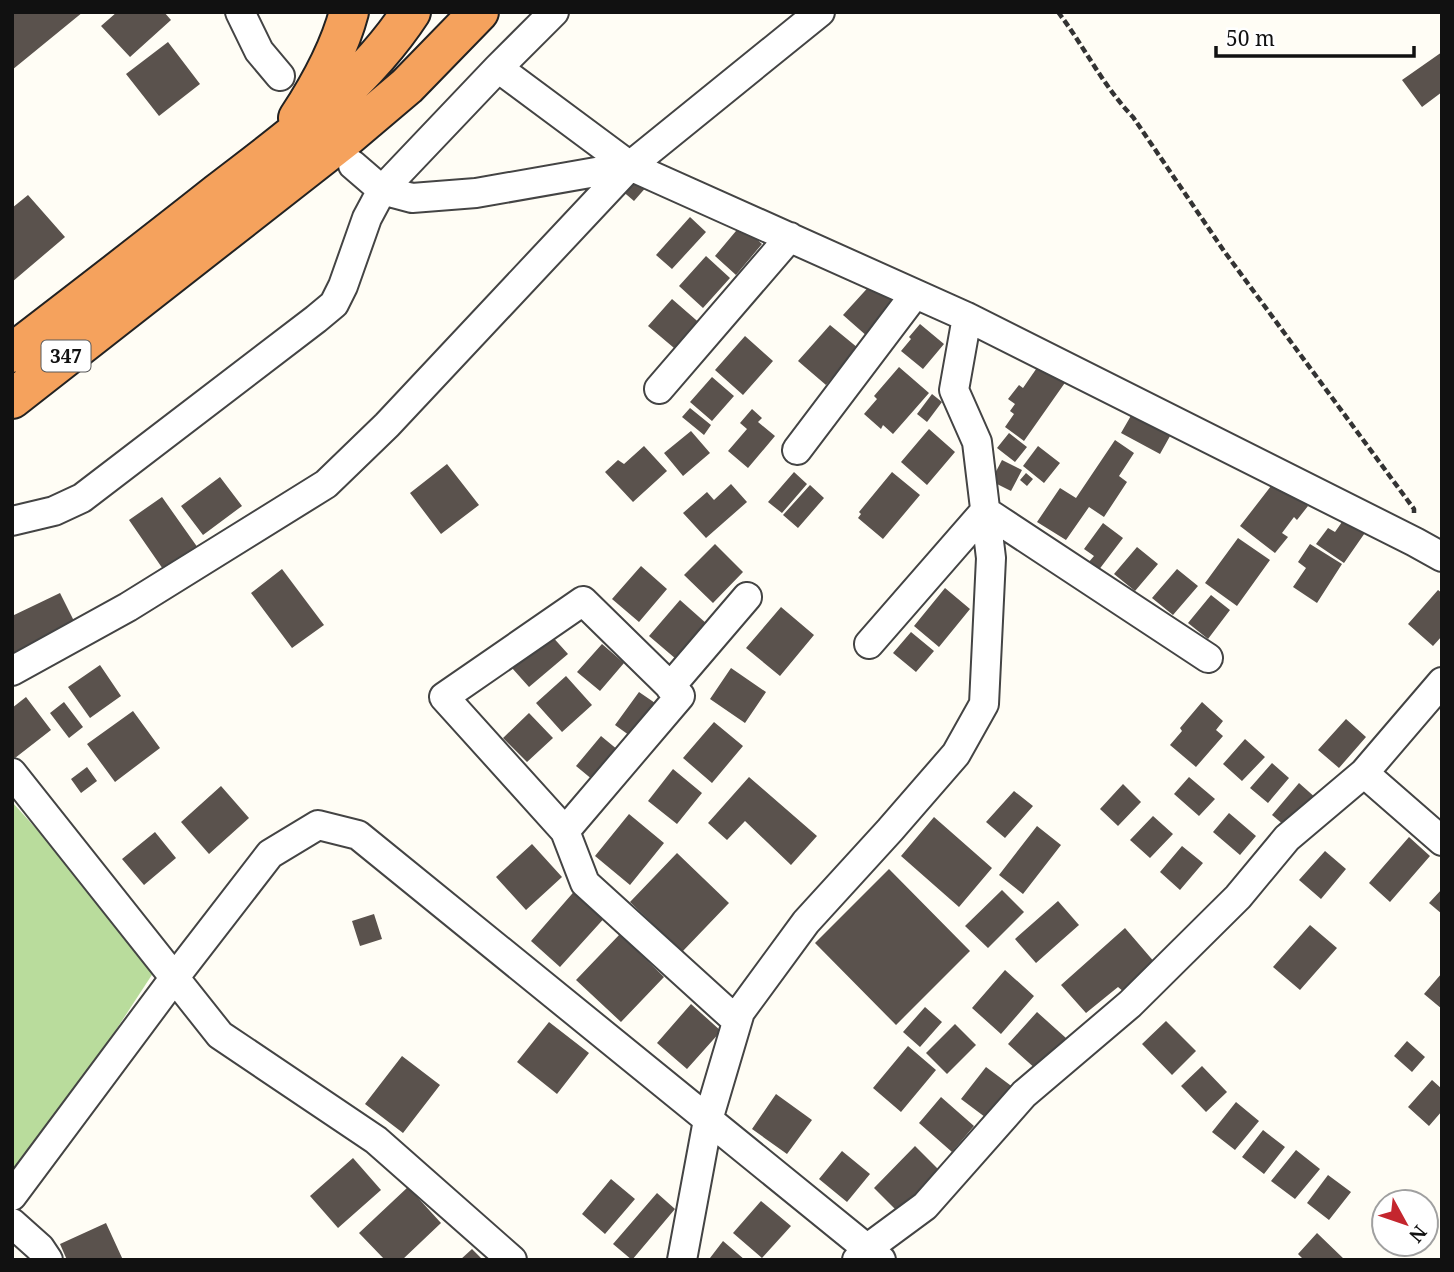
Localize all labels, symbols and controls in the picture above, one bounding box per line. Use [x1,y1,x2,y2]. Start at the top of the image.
scale bar [1216,14,1414,58]
text: 50 m [1226,24,1275,52]
road number: 347 [42,340,90,372]
north arrow [1370,1188,1440,1258]
text: N [1403,1220,1433,1248]

